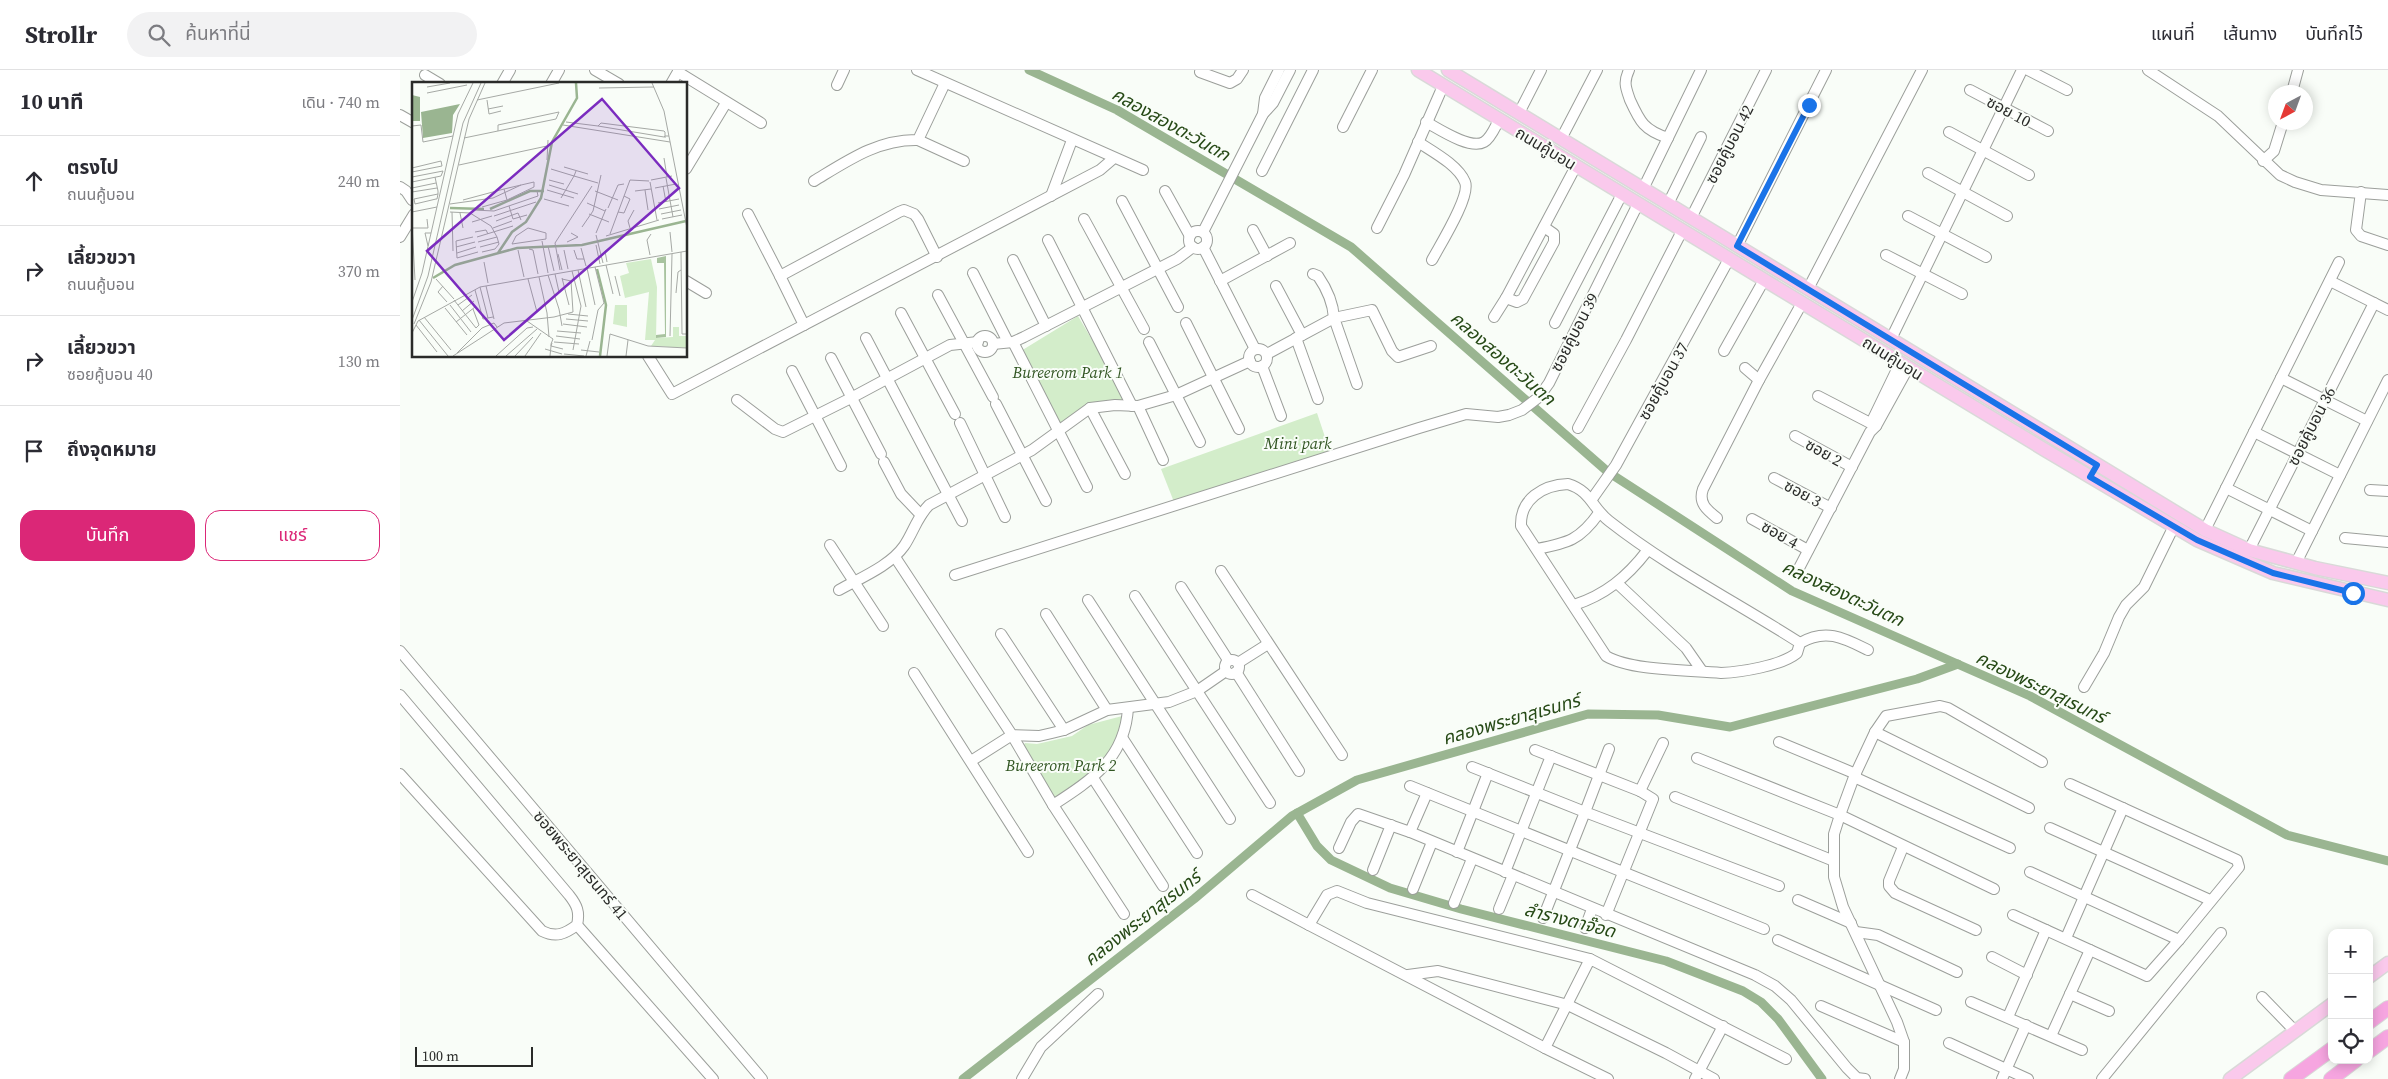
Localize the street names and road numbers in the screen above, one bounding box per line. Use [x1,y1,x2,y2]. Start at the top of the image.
street label: ซอย 10 [1983,90,2035,132]
street label: ซอยคู้บอน 42 [1700,101,1758,187]
street label: ถนนคู้บอน [1511,121,1581,175]
street label: ซอยคู้บอน 39 [1545,289,1603,375]
street label: ถนนคู้บอน [1858,331,1928,385]
street label: ซอยคู้บอน 37 [1633,338,1693,424]
street label: ซอยคู้บอน 36 [2282,383,2340,469]
street label: ซอย 2 [1801,433,1847,471]
street label: ซอย 3 [1780,474,1826,512]
street label: ซอย 4 [1757,515,1803,553]
street label: ซอยพระยาสุเรนทร์ 41 [529,806,633,924]

